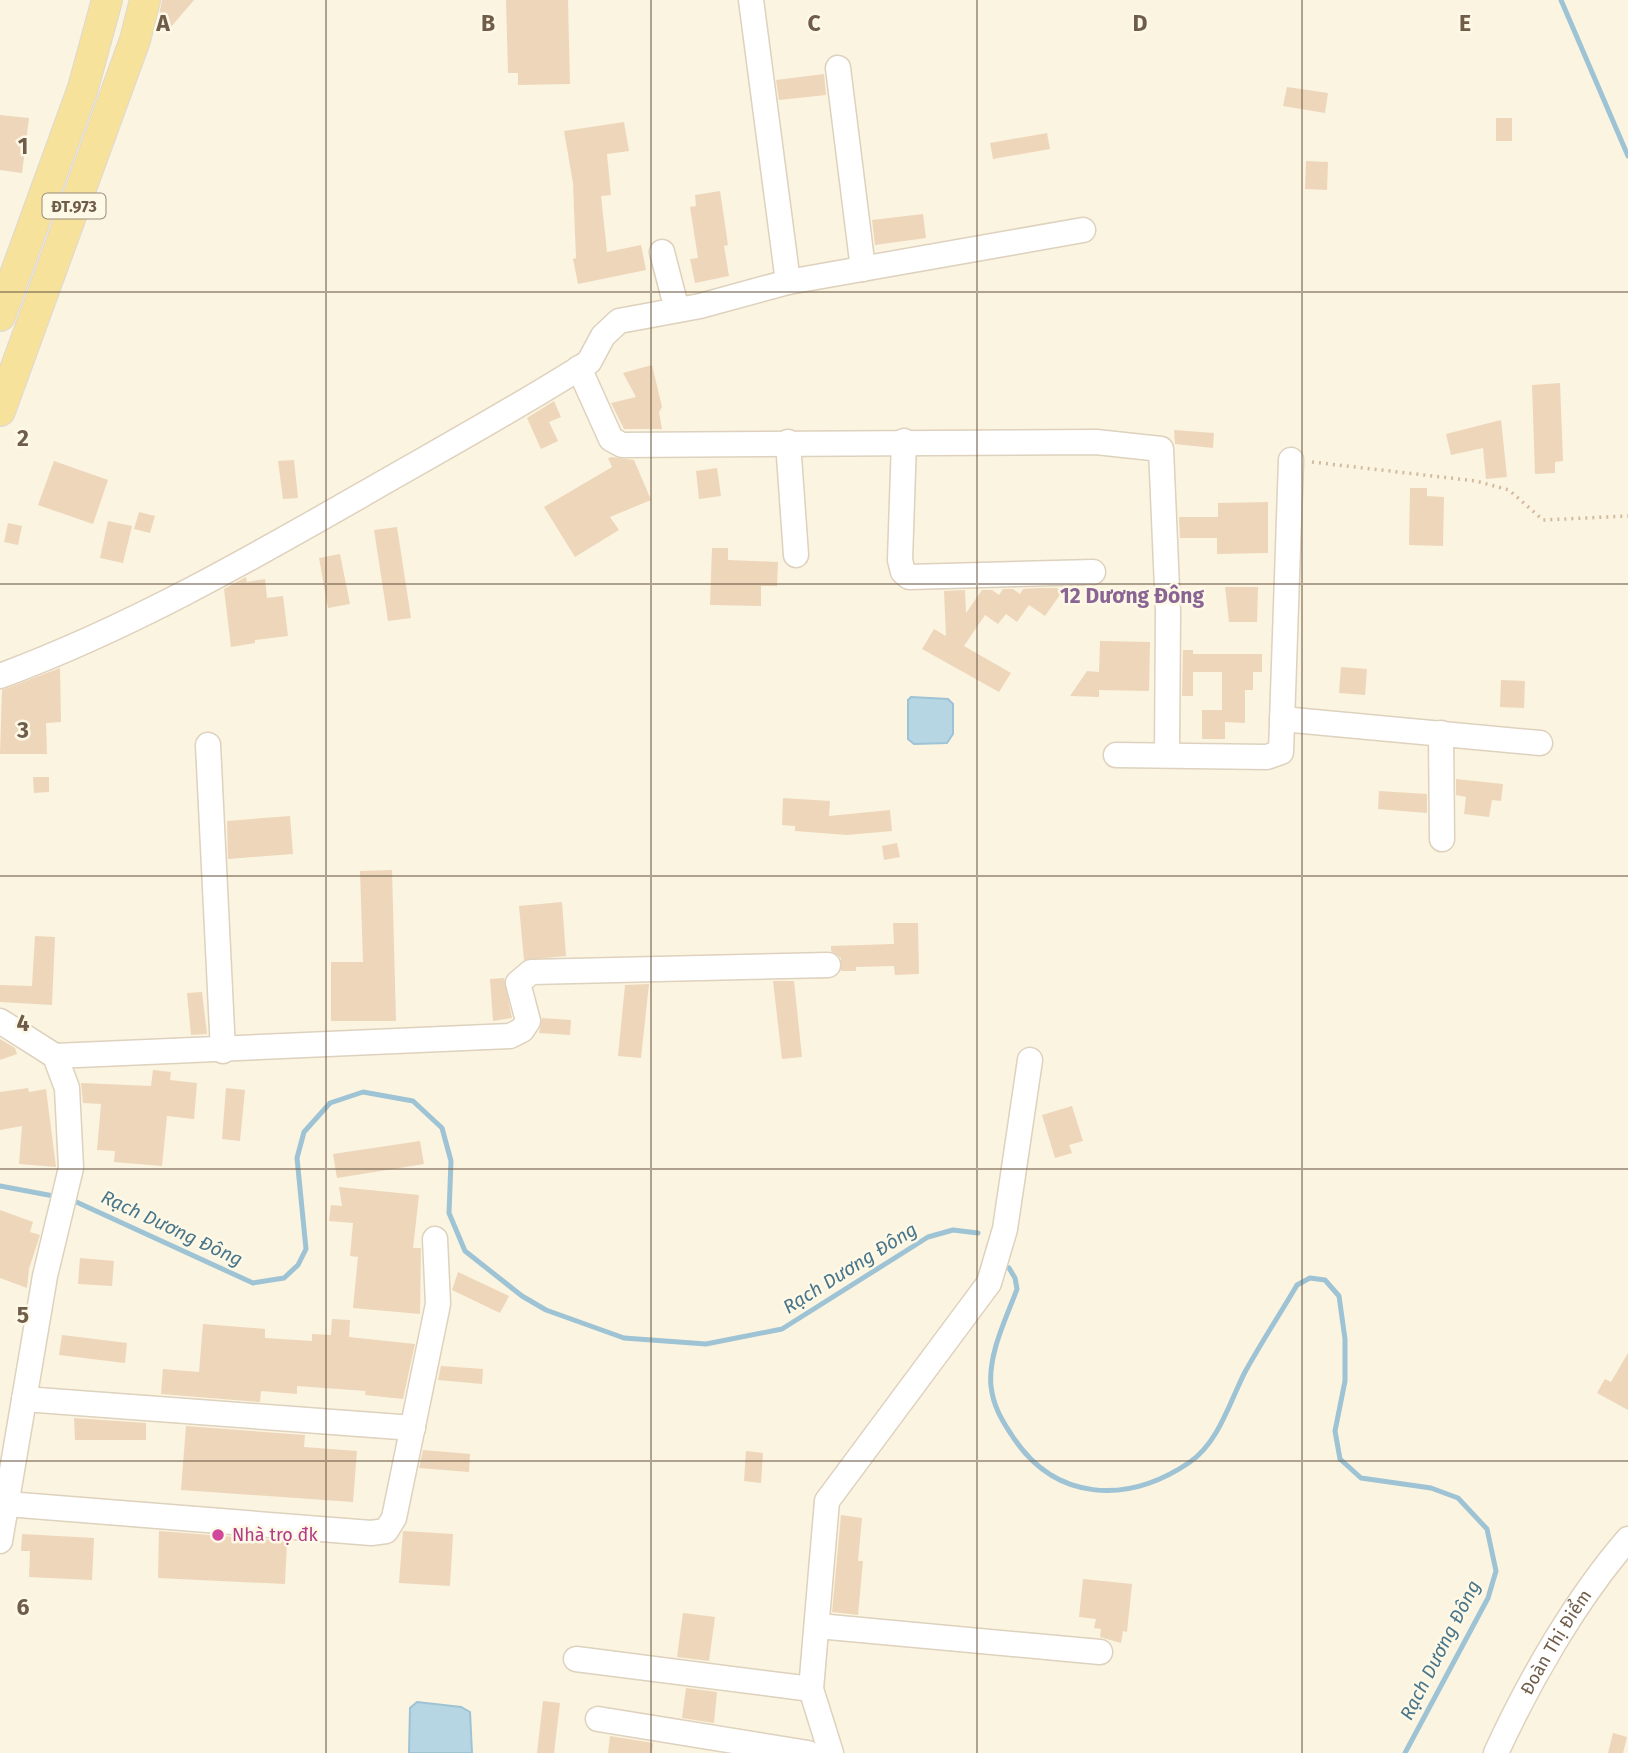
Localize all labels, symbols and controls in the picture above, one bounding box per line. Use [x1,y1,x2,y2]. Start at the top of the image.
text: A [155,9,170,37]
text: B [481,9,495,37]
text: C [807,9,821,37]
text: D [1133,9,1148,37]
text: E [1459,9,1471,37]
text: 1 [18,132,28,160]
road number: ĐT.973 [42,194,106,218]
text: 2 [17,424,29,452]
district label: 12 Dương Đông [1060,583,1204,609]
text: 3 [16,716,29,744]
text: 4 [17,1009,30,1037]
water label: Rạch Dương Đông [98,1185,246,1271]
water label: Rạch Dương Đông [779,1218,921,1318]
text: 5 [17,1301,29,1329]
place label: Nhà trọ đk [232,1524,318,1546]
marker: Nhà trọ đk [210,1527,226,1543]
water label: Rạch Dương Đông [1395,1576,1485,1724]
street label: Đoàn Thị Điểm [1516,1585,1596,1699]
text: 6 [17,1593,30,1621]

